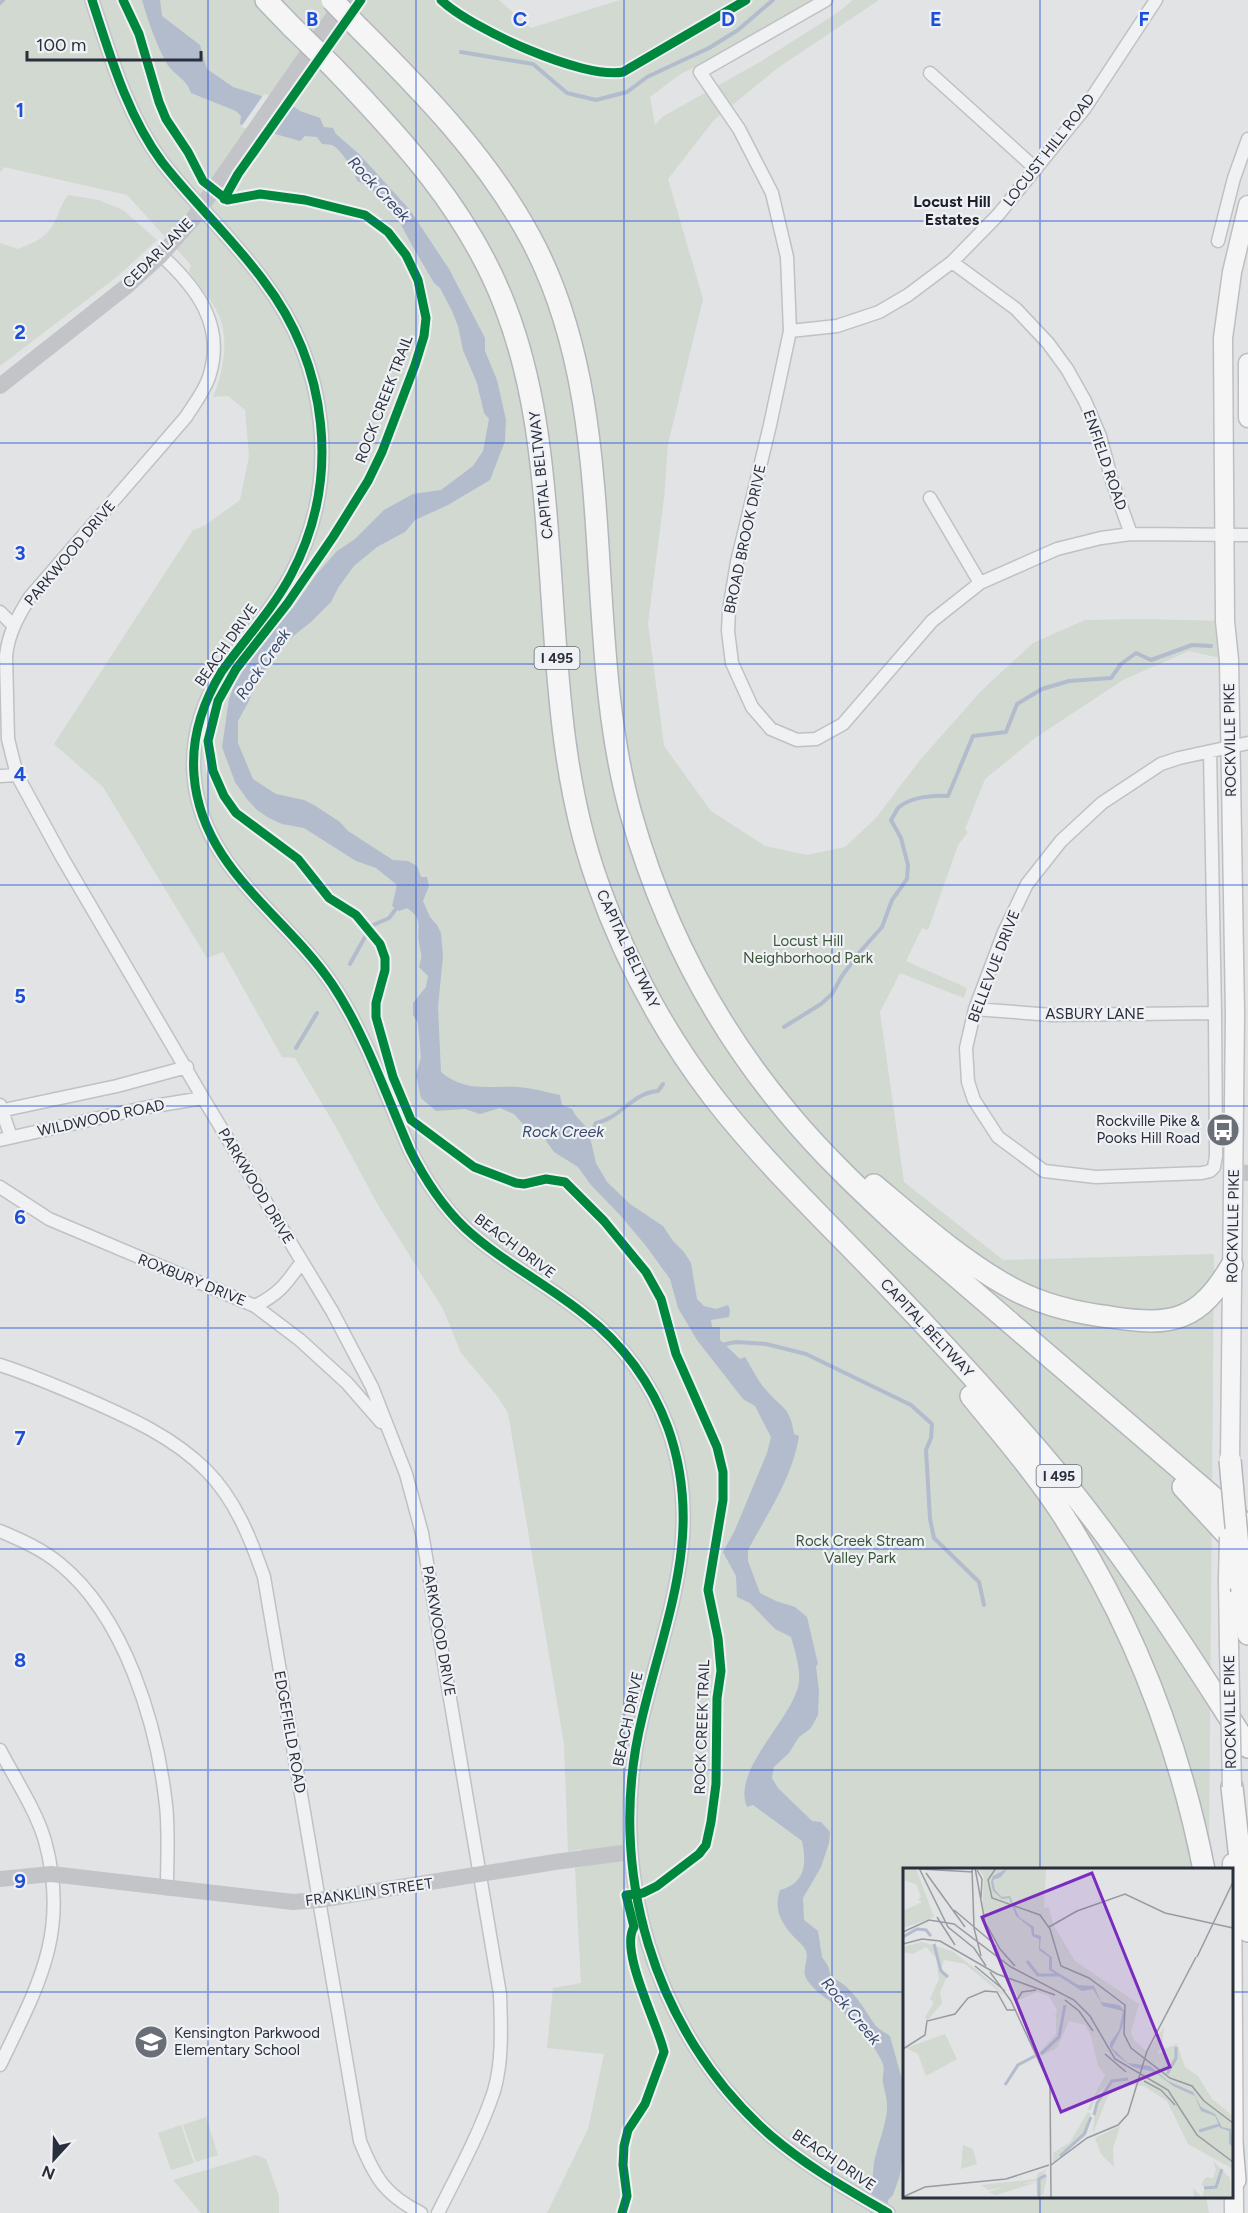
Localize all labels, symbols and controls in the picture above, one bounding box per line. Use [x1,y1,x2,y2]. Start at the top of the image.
text: B [306,7,318,31]
text: C [513,7,527,31]
text: D [721,7,735,31]
text: E [930,7,942,31]
text: F [1138,7,1150,31]
scale bar [27,24,201,62]
text: 100 m [36,34,86,56]
street label: LOCUST HILL ROAD [999,90,1099,210]
text: 1 [16,98,24,122]
water label: Rock Creek [344,153,415,226]
district label: Locust Hill Estates [913,192,991,229]
street label: CEDAR LANE [119,214,197,292]
text: 2 [14,320,26,344]
street label: ROCK CREEK TRAIL [351,332,417,465]
street label: ENFIELD ROAD [1079,407,1131,513]
street label: CAPITAL BELTWAY [525,410,557,540]
street label: BROAD BROOK DRIVE [720,463,770,615]
street label: PARKWOOD DRIVE [21,497,119,609]
text: 3 [14,541,26,565]
street label: BEACH DRIVE [191,600,261,690]
water label: Rock Creek [232,624,295,703]
road number: I 495 [534,647,580,669]
street label: ROCKVILLE PIKE [1220,683,1240,797]
text: 4 [14,762,27,786]
street label: CAPITAL BELTWAY [593,887,663,1011]
street label: BELLEVUE DRIVE [964,907,1024,1025]
park label: Locust Hill Neighborhood Park [743,932,874,967]
text: 5 [14,984,26,1008]
street label: ASBURY LANE [1045,1005,1145,1023]
street label: WILDWOOD ROAD [36,1096,166,1140]
place label: Rockville Pike & Pooks Hill Road [1096,1112,1200,1147]
bus stop icon: Rockville Pike & Pooks Hill Road [1205,1112,1241,1148]
water label: Rock Creek [522,1122,605,1141]
street label: PARKWOOD DRIVE [214,1125,298,1247]
street label: ROCKVILLE PIKE [1223,1169,1243,1283]
text: 6 [14,1205,26,1229]
street label: BEACH DRIVE [471,1210,559,1282]
street label: ROXBURY DRIVE [135,1250,249,1310]
street label: CAPITAL BELTWAY [877,1275,977,1381]
text: 7 [14,1426,26,1450]
road number: I 495 [1036,1465,1082,1487]
park label: Rock Creek Stream Valley Park [796,1532,925,1567]
street label: PARKWOOD DRIVE [419,1564,459,1698]
text: 8 [14,1648,26,1672]
street label: ROCKVILLE PIKE [1220,1655,1240,1769]
street label: ROCK CREEK TRAIL [691,1659,713,1795]
street label: EDGEFIELD ROAD [270,1669,310,1795]
street label: BEACH DRIVE [609,1670,647,1768]
inset map [903,1868,1233,2198]
text: 9 [14,1869,26,1893]
street label: FRANKLIN STREET [304,1874,435,1910]
water label: Rock Creek [817,1973,885,2049]
school or university icon: Kensington Parkwood Elementary School [133,2024,169,2060]
place label: Kensington Parkwood Elementary School [174,2024,320,2059]
street label: BEACH DRIVE [789,2125,879,2195]
north arrow [24,2129,84,2189]
text: N [39,2161,58,2184]

